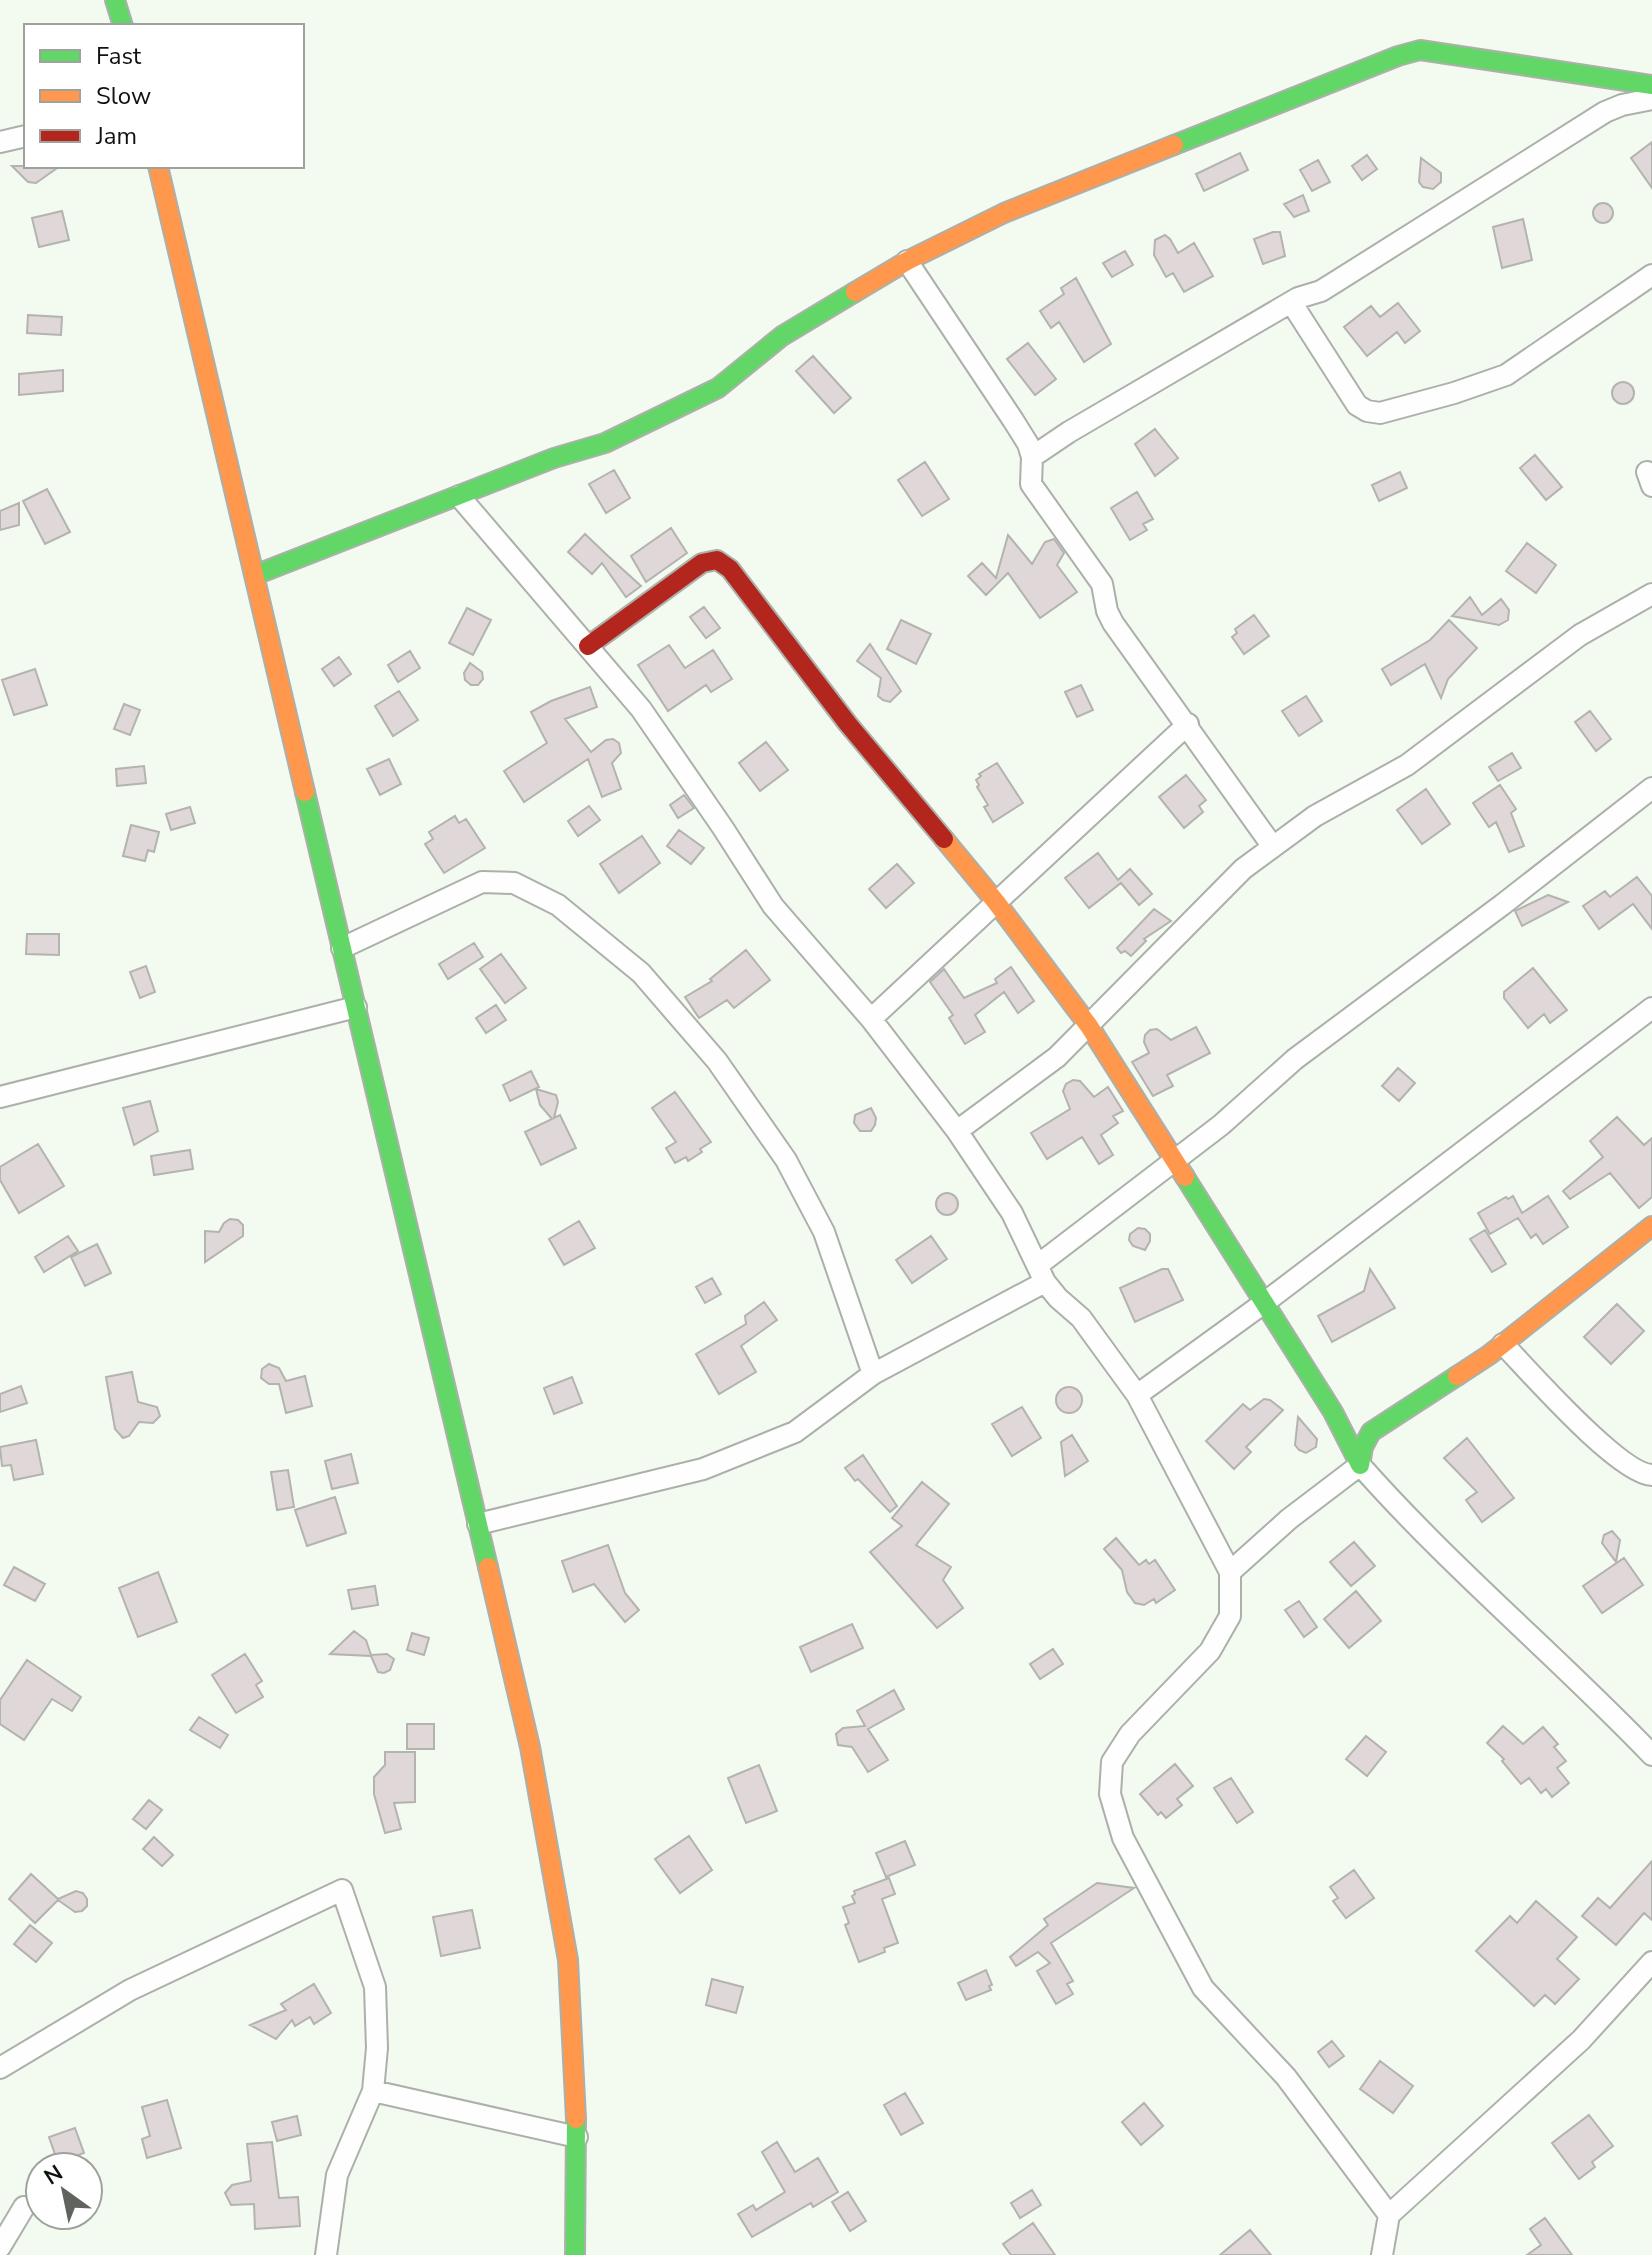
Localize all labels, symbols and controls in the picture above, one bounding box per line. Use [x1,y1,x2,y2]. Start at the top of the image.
legend [24,24,304,168]
text: Fast [96,40,142,72]
text: Slow [96,80,151,112]
text: Jam [95,120,137,152]
north arrow [24,2151,104,2231]
text: N [39,2158,69,2192]

